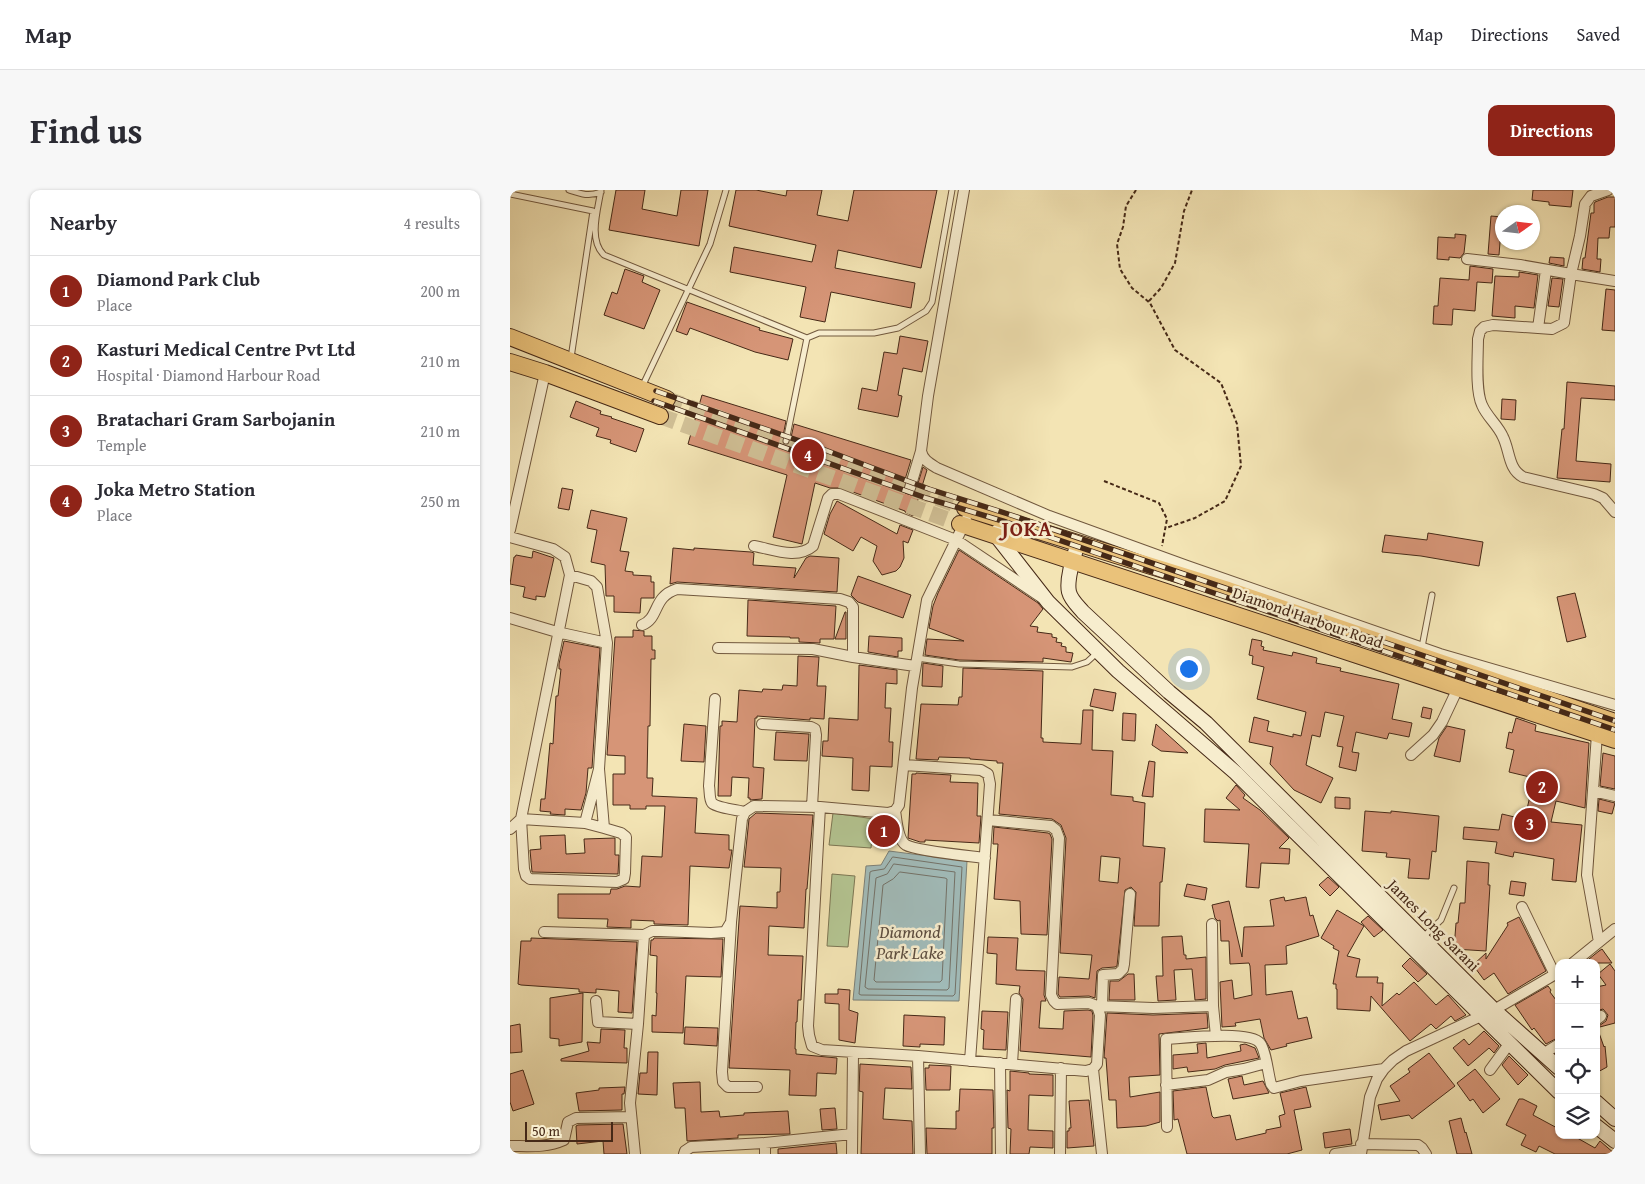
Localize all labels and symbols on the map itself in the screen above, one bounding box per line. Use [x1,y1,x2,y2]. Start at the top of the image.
north arrow [1495,205,1540,250]
pin: 4 [792,436,824,474]
district label: JOKA [998,513,1053,544]
street label: Diamond Harbour Road [1230,580,1387,654]
your location [1176,656,1202,682]
pin: 2 [1526,768,1558,806]
pin: 3 [1514,805,1546,843]
pin: 1 [868,812,900,850]
street label: James Long Sarani [1381,872,1486,977]
water label: Diamond Park Lake [875,918,944,966]
scale bar [525,1119,612,1142]

